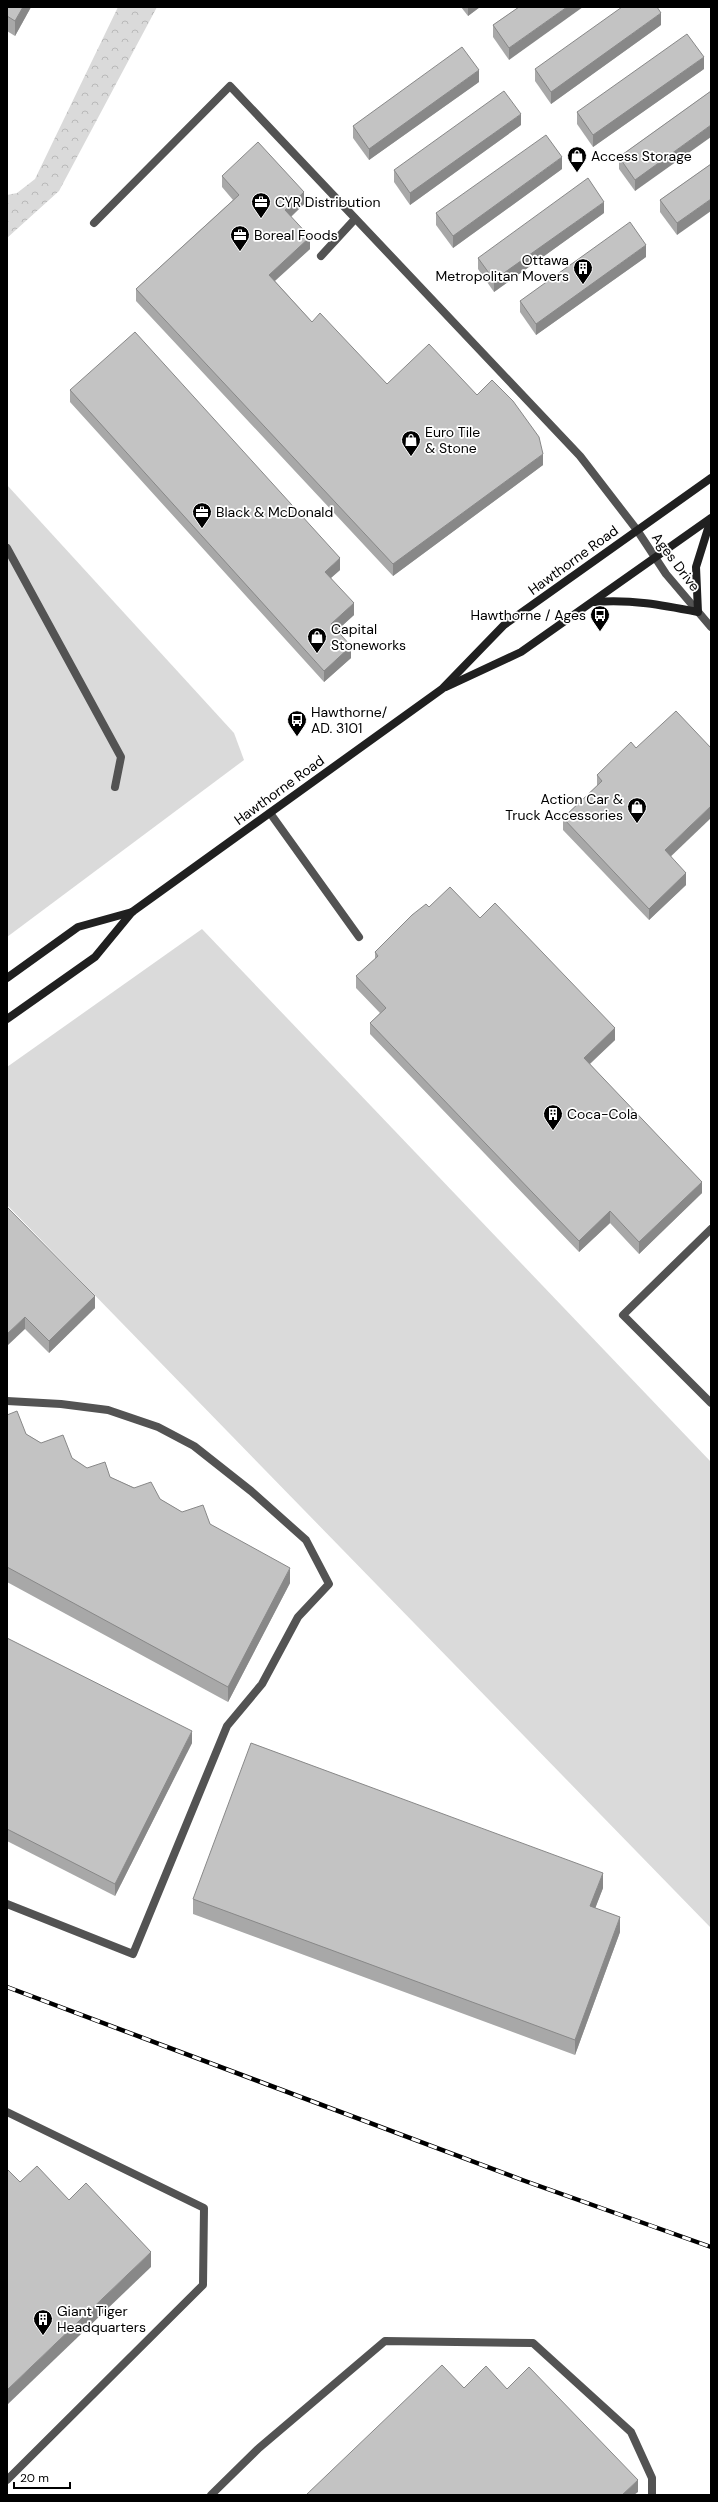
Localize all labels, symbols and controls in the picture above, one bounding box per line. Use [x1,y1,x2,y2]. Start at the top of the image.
shop icon: Access Storage [566,145,588,173]
place label: Access Storage [591,147,692,165]
office icon: CYR Distribution [250,191,272,219]
place label: CYR Distribution [275,193,380,211]
office icon: Boreal Foods [229,224,251,252]
place label: Boreal Foods [254,226,338,244]
place label: Ottawa Metropolitan Movers [435,251,569,285]
building icon: Ottawa Metropolitan Movers [572,257,594,285]
place label: Euro Tile & Stone [425,423,480,457]
shop icon: Euro Tile & Stone [400,429,422,457]
office icon: Black & McDonald [191,501,213,529]
place label: Black & McDonald [216,503,333,521]
street label: Hawthorne Road [524,521,622,599]
street label: Ages Drive [648,529,704,595]
bus stop icon: Hawthorne / Ages [589,604,611,632]
place label: Hawthorne / Ages [471,606,586,624]
place label: Capital Stoneworks [331,620,406,654]
shop icon: Capital Stoneworks [306,626,328,654]
place label: Hawthorne/ AD. 3101 [311,703,388,737]
bus stop icon: Hawthorne/ AD. 3101 [286,709,308,737]
street label: Hawthorne Road [230,751,328,829]
place label: Action Car & Truck Accessories [505,790,623,824]
shop icon: Action Car & Truck Accessories [626,796,648,824]
building icon: Coca-Cola [542,1103,564,1131]
place label: Coca-Cola [567,1105,638,1123]
place label: Giant Tiger Headquarters [57,2302,146,2336]
building icon: Giant Tiger Headquarters [32,2308,54,2336]
scale bar [14,2464,70,2490]
text: 20 m [20,2470,49,2486]

